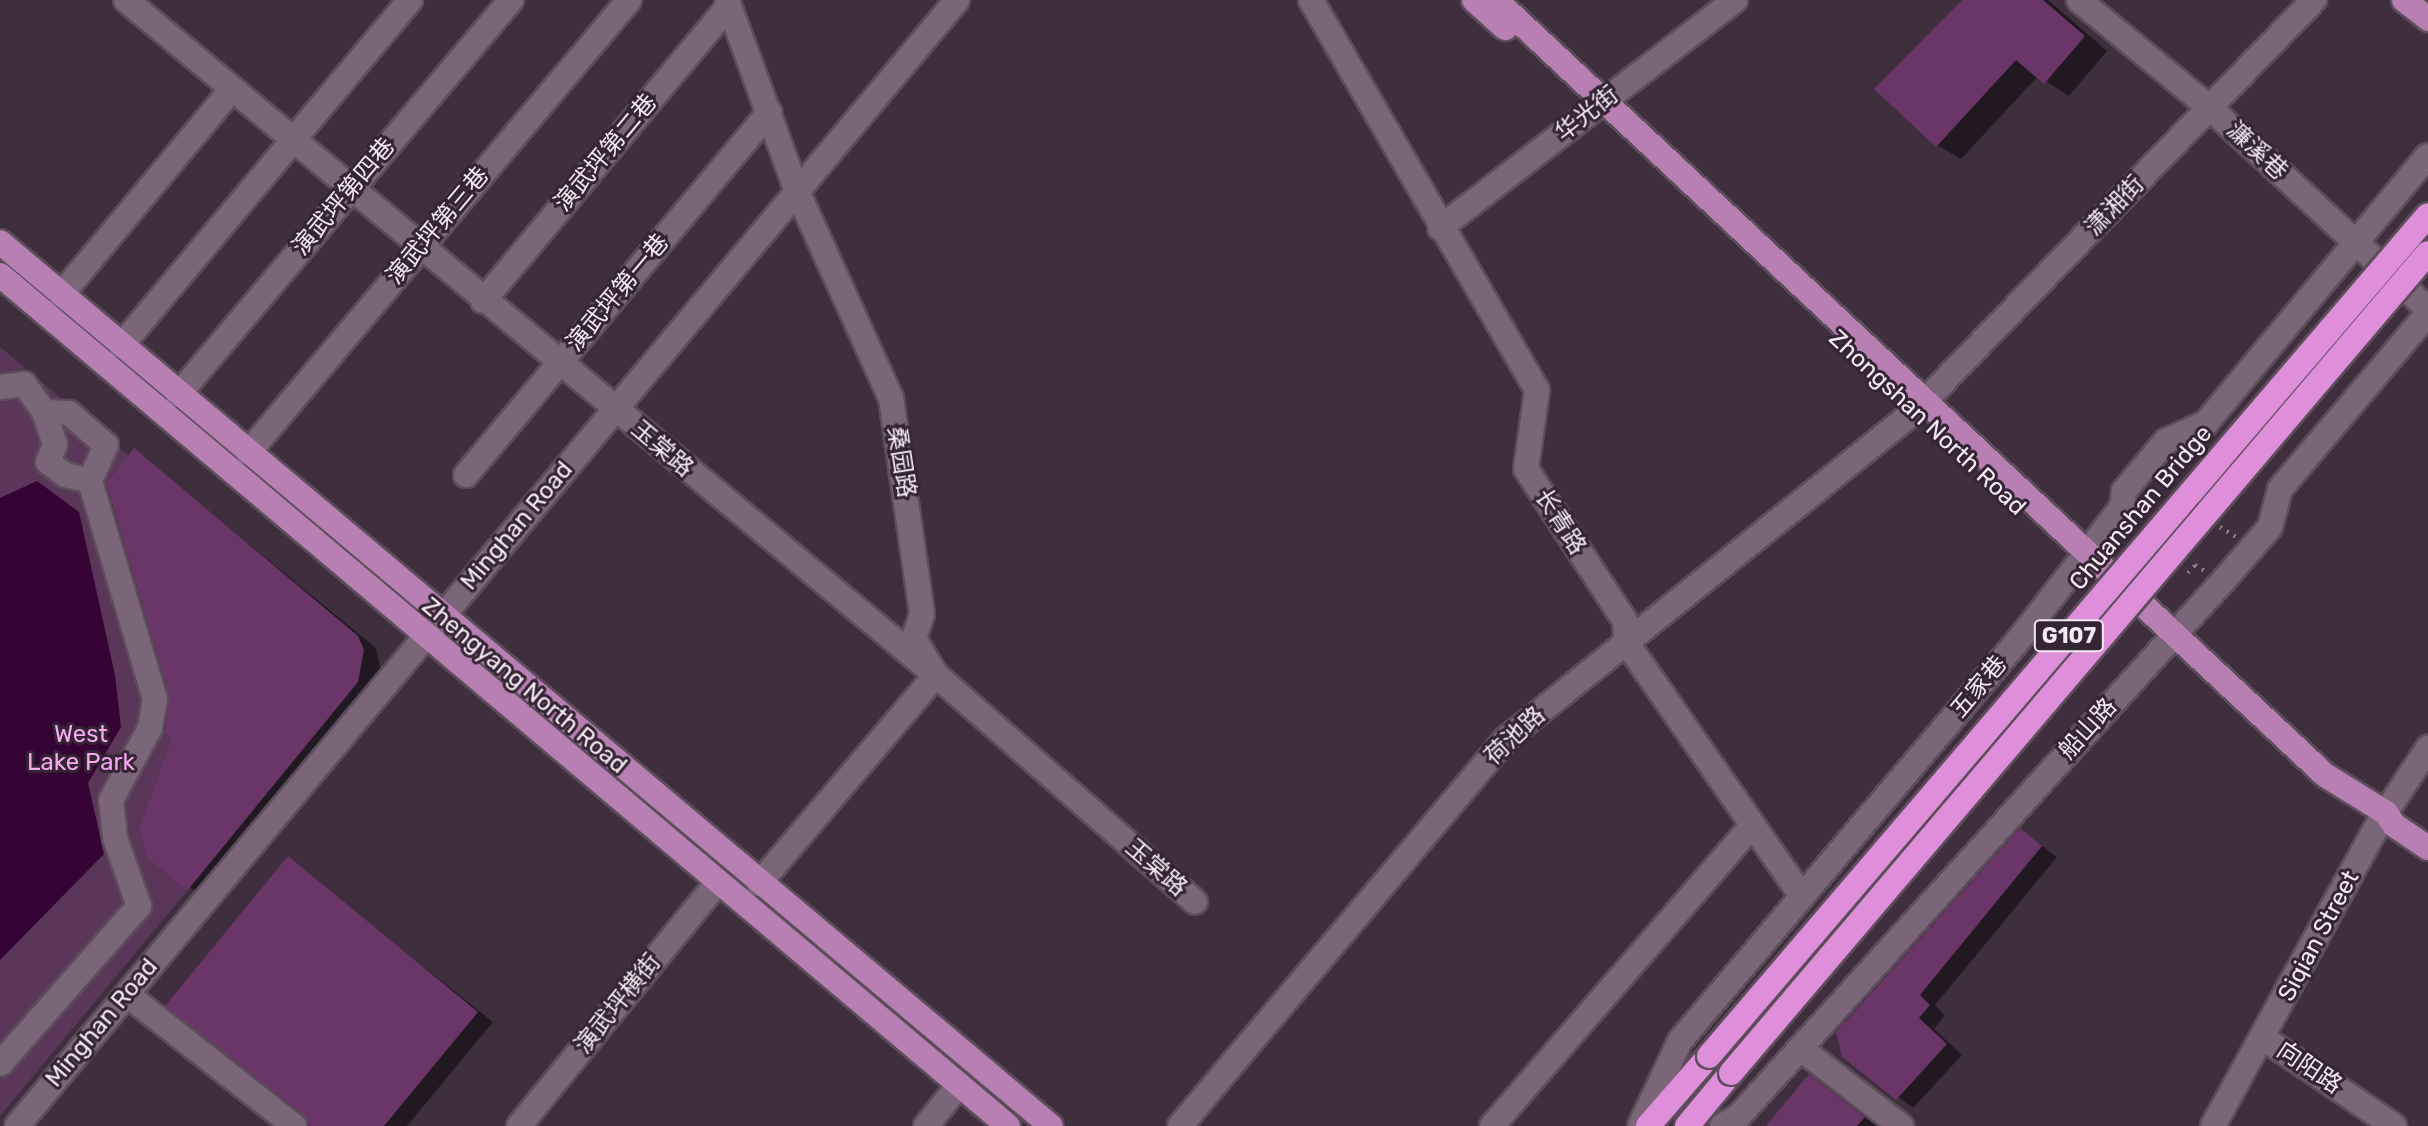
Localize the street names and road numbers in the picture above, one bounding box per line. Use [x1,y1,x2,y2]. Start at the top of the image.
street label: 华光街 [1550,80,1624,148]
street label: 演武坪第二巷 [549,89,663,217]
street label: 濂溪巷 [2221,116,2293,186]
street label: 演武坪第四巷 [287,133,401,261]
street label: 演武坪第三巷 [381,162,495,290]
street label: 潇湘街 [2080,170,2150,242]
street label: 演武坪第一巷 [561,229,675,357]
street label: Zhongshan North Road [1823,324,2031,522]
street label: 玉棠路 [625,415,699,483]
street label: Chuanshan Bridge [2064,420,2218,596]
street label: 桑园路 [881,424,921,500]
street label: Minghan Road [455,456,579,596]
street label: 长青路 [1528,484,1592,560]
street label: Zhengyang North Road [416,592,632,780]
road number: G107 [2033,618,2105,654]
street label: 五家巷 [1945,650,2013,724]
street label: 船山路 [2053,693,2123,765]
street label: 荷池路 [1479,701,1551,771]
street label: 玉棠路 [1119,834,1193,902]
street label: Siqian Street [2273,866,2365,1006]
street label: 演武坪横街 [569,948,667,1060]
street label: Minghan Road [40,953,164,1093]
street label: 向阳路 [2271,1036,2347,1100]

